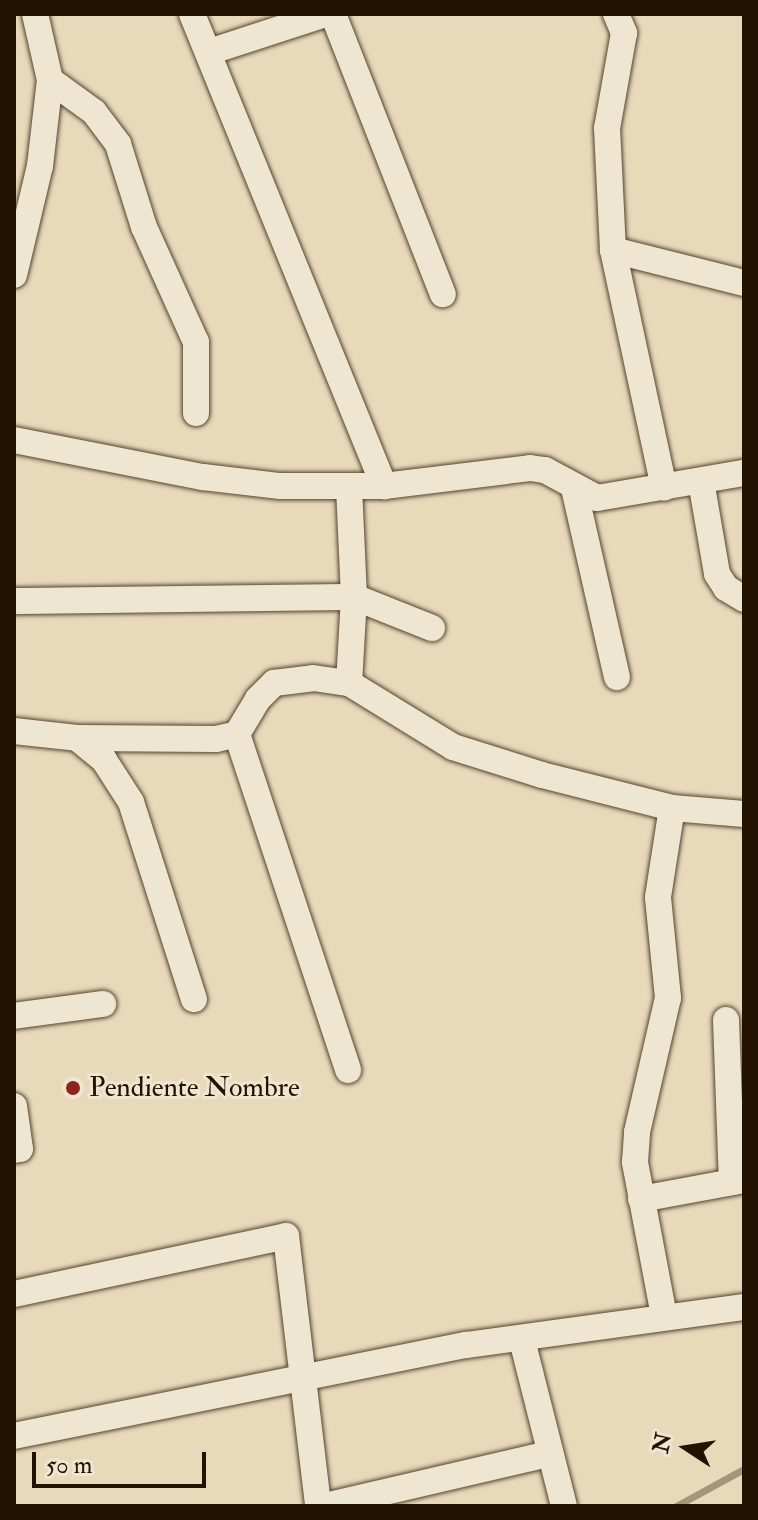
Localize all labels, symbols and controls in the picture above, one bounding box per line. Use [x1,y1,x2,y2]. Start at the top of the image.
place label: Pendiente Nombre [89,1071,300,1105]
marker: Pendiente Nombre [64,1079,82,1097]
north arrow [646,1408,726,1488]
text: N [647,1430,678,1456]
scale bar [36,1436,210,1486]
text: 50 m [46,1450,92,1481]

